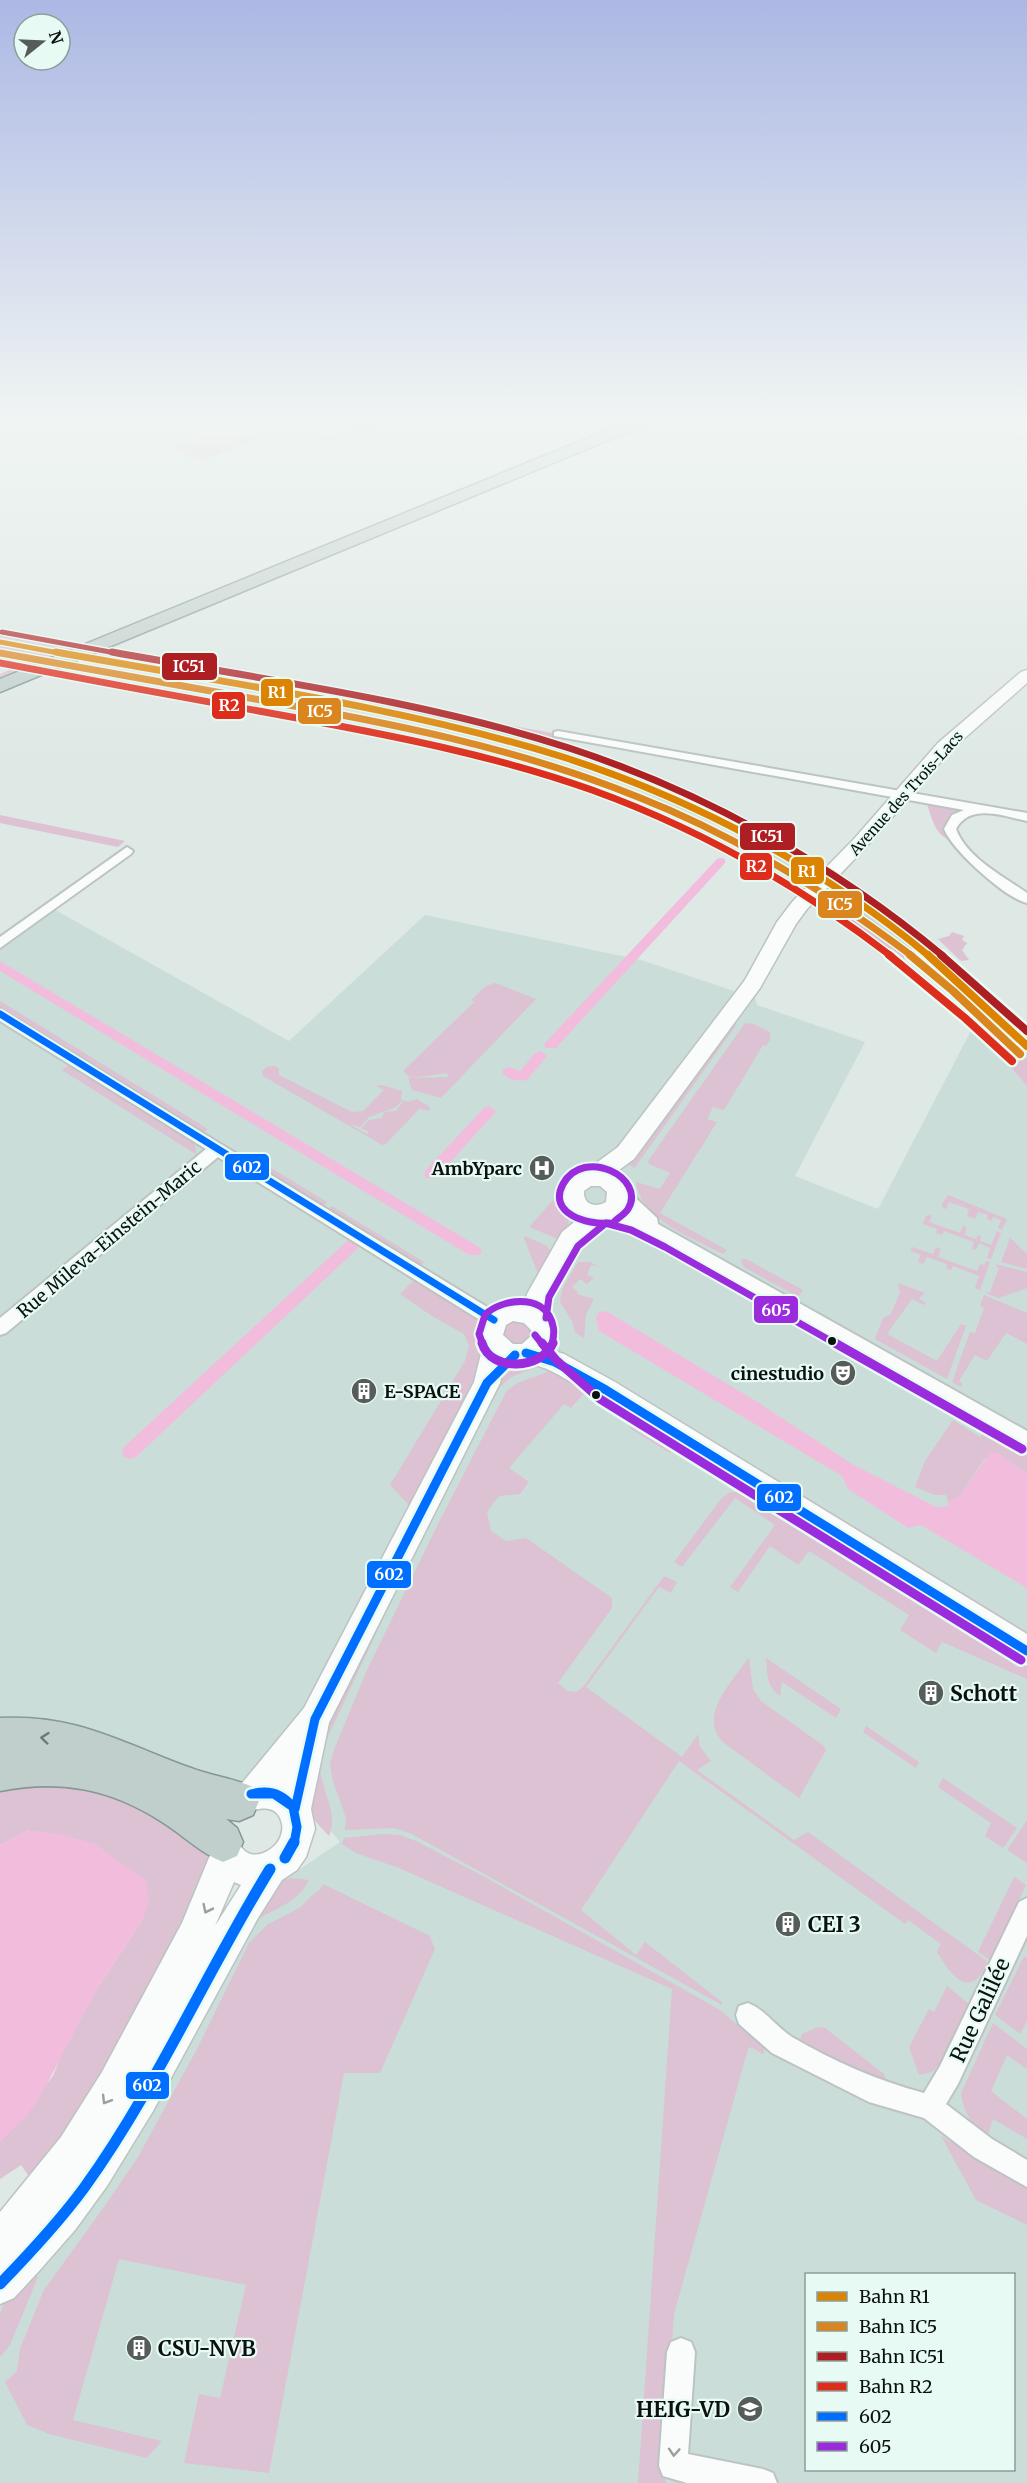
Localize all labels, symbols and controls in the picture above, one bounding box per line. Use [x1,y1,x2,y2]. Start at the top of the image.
north arrow [12,12,72,72]
text: N [45,28,68,47]
line badge: IC51 [161,652,218,681]
text: IC51 [173,656,206,676]
line badge: R1 [260,678,294,707]
text: R1 [268,682,287,702]
line badge: R2 [211,691,246,720]
text: R2 [218,695,240,715]
line badge: IC5 [297,697,342,725]
text: IC5 [307,701,333,721]
street label: Avenue des Trois-Lacs [844,727,967,860]
line badge: IC51 [739,822,796,851]
text: IC51 [751,826,784,846]
line badge: R2 [739,852,773,881]
text: R2 [745,856,767,876]
line badge: R1 [790,856,825,885]
text: R1 [798,861,817,881]
line badge: IC5 [817,890,863,919]
text: IC5 [827,894,853,914]
line badge: 602 [224,1153,270,1181]
hospital icon: AmbYparc [527,1153,557,1183]
street label: Rue Mileva-Einstein-Maric [12,1155,206,1323]
text: 602 [232,1157,262,1177]
place label: AmbYparc [431,1157,522,1180]
line badge: 605 [753,1295,799,1324]
text: 605 [761,1300,791,1320]
unlabelled marker [826,1335,838,1347]
theatre icon: cinestudio [828,1358,858,1388]
place label: cinestudio [731,1362,824,1385]
building icon: E-SPACE [349,1376,379,1406]
place label: E-SPACE [384,1380,461,1403]
unlabelled marker [590,1389,602,1401]
line badge: 602 [756,1483,802,1512]
text: 602 [764,1487,794,1507]
line badge: 602 [366,1560,412,1589]
text: 602 [374,1564,404,1584]
building icon: Schott [916,1678,946,1708]
place label: Schott [950,1680,1018,1707]
one-way arrow [40,1732,50,1744]
one-way arrow [203,1902,214,1913]
building icon: CEI 3 [773,1909,803,1939]
place label: CEI 3 [808,1911,861,1938]
street label: Rue Galilée [944,1953,1016,2066]
line badge: 602 [125,2071,170,2100]
text: 602 [132,2075,162,2095]
one-way arrow [102,2094,114,2104]
legend [805,2273,1015,2471]
text: Bahn R1 [859,2285,930,2308]
text: Bahn IC5 [859,2315,937,2338]
building icon: CSU-NVB [124,2333,154,2363]
place label: CSU-NVB [158,2335,256,2362]
text: Bahn IC51 [859,2345,945,2368]
text: Bahn R2 [859,2375,933,2398]
school or university icon: HEIG-VD [735,2394,765,2424]
place label: HEIG-VD [636,2396,730,2423]
text: 602 [859,2405,892,2428]
text: 605 [859,2435,892,2458]
one-way arrow [667,2447,680,2456]

